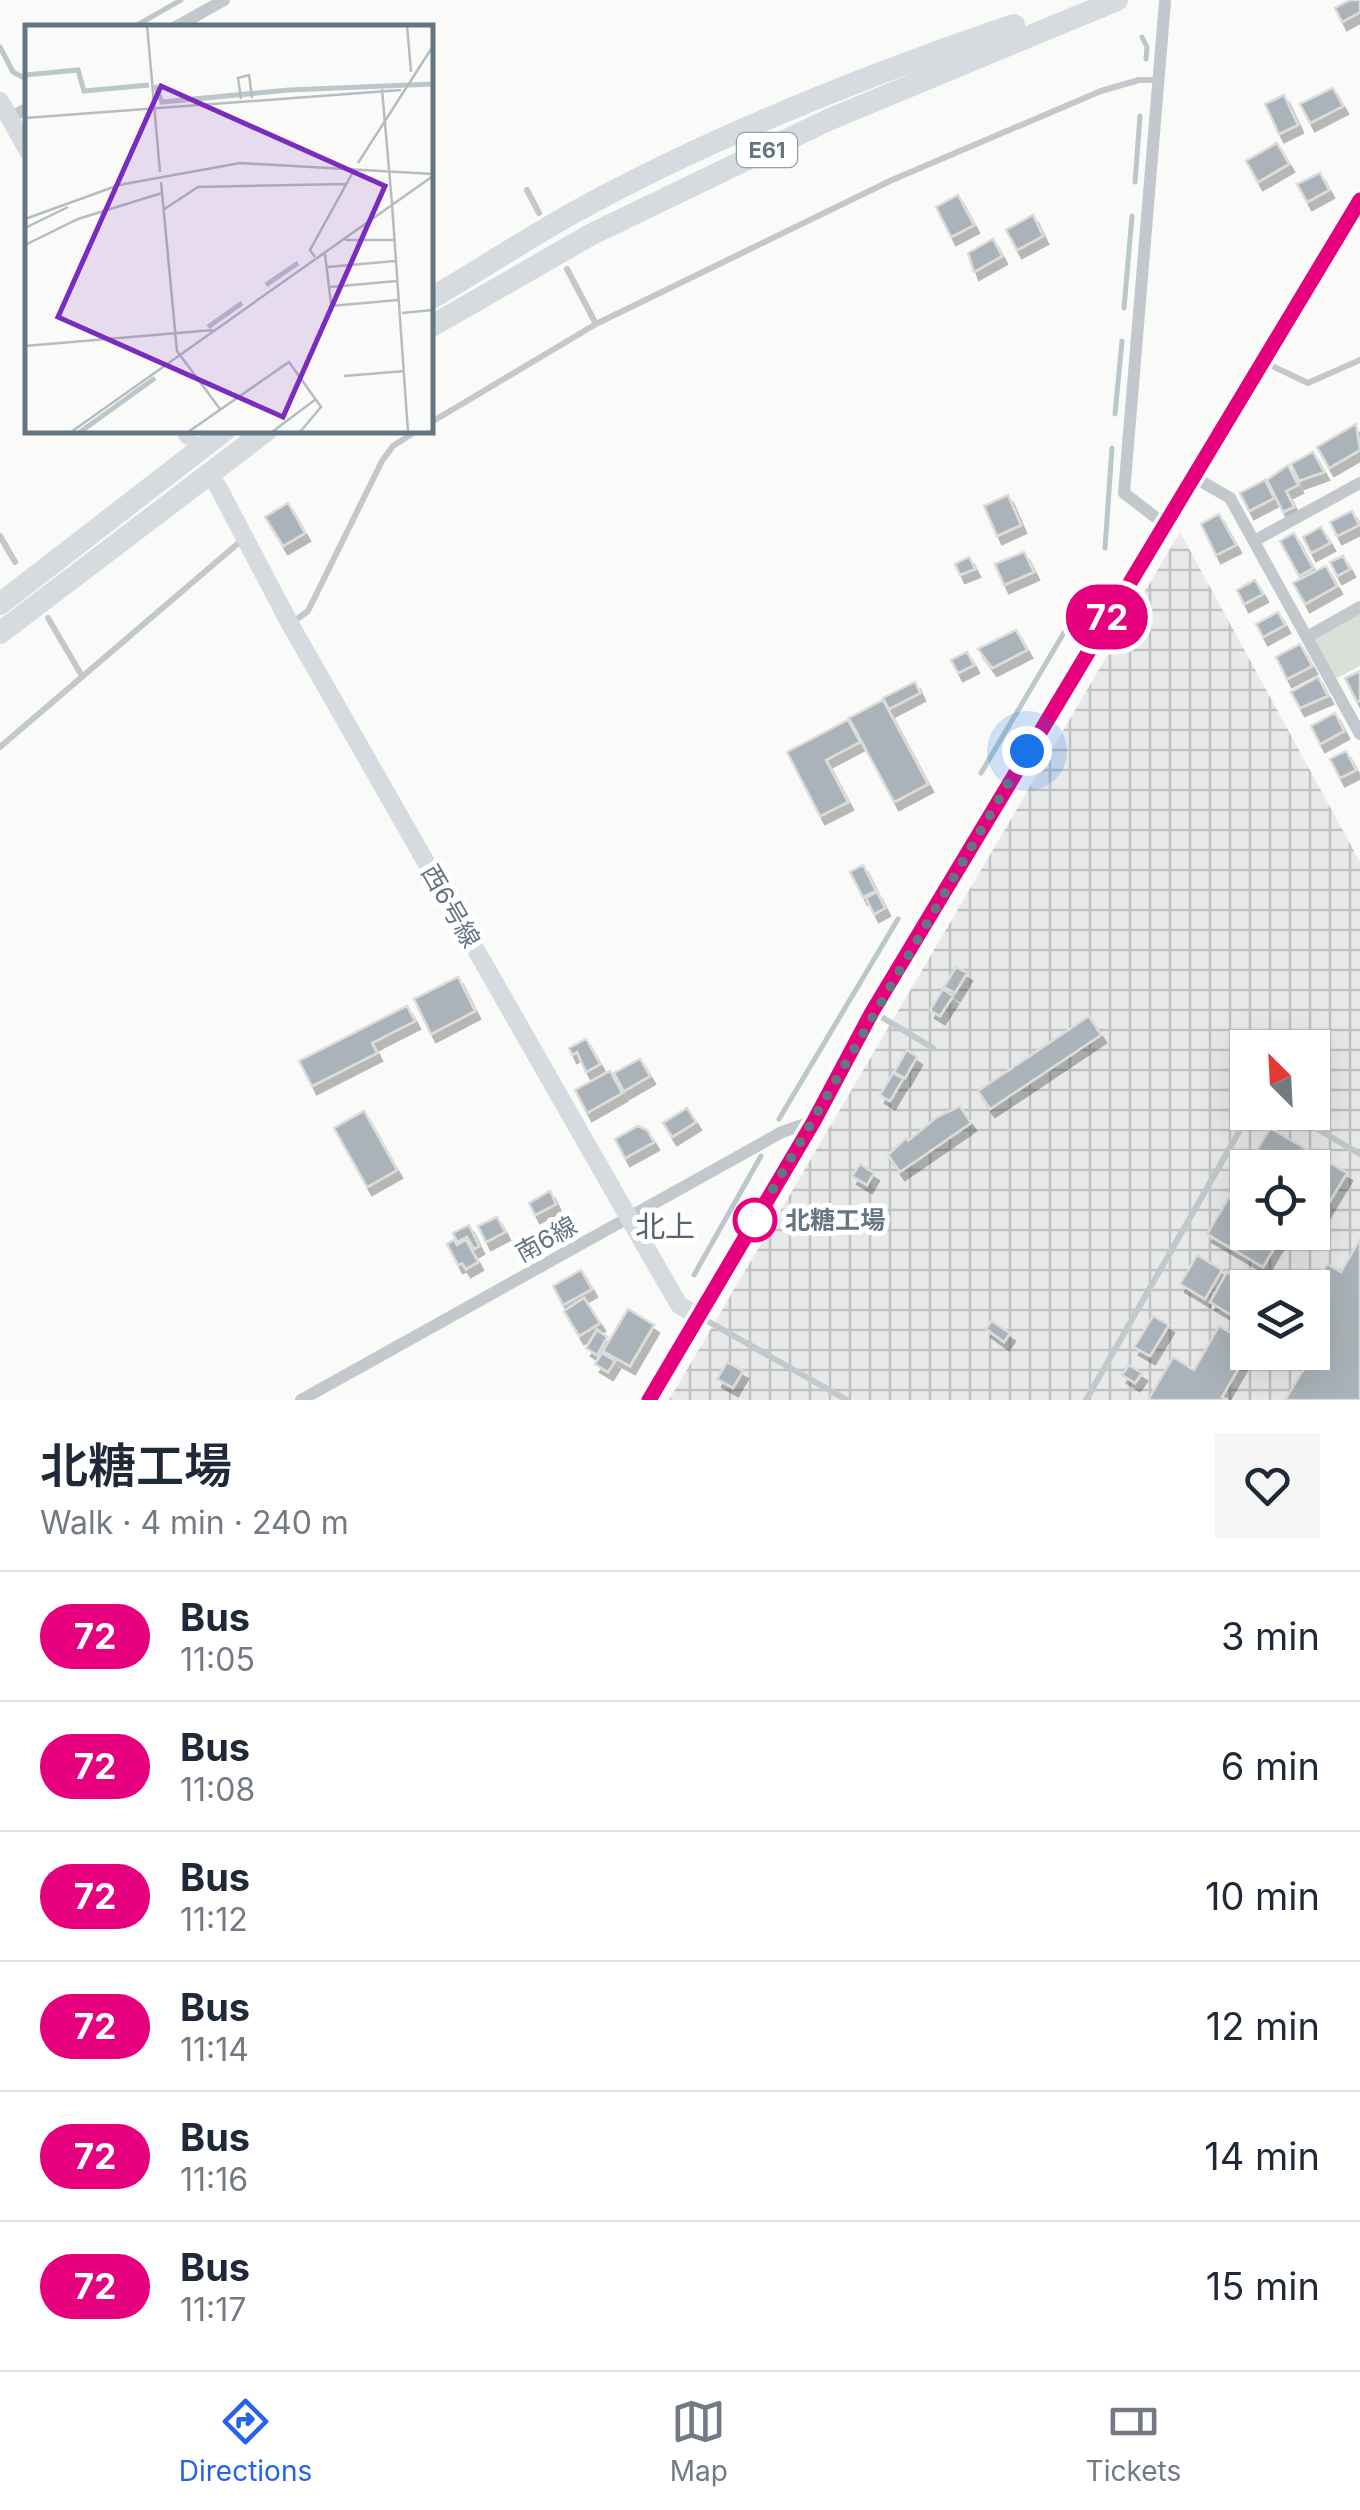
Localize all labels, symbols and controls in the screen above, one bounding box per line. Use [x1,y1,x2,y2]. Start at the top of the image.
inset map [25,25,432,432]
road number: E61 [737,133,797,167]
line badge: 72 [1062,584,1152,650]
text: 72 [1086,596,1128,638]
your location [1002,726,1052,776]
street label: 西6号線 [415,859,487,953]
north arrow [1230,1030,1330,1130]
map controls [1230,1030,1330,1370]
button: locate [1230,1150,1330,1250]
marker: 北糖工場 [734,1199,776,1241]
place label: 北糖工場 [785,1205,885,1235]
district label: 北上 [635,1208,695,1244]
street label: 南6線 [510,1210,582,1268]
button: layers [1230,1270,1330,1370]
button: heart [1215,1433,1320,1538]
text: 北糖工場 [40,1436,232,1495]
text: Walk · 4 min · 240 m [40,1503,349,1542]
text: Bus [180,1594,250,1640]
text: 3 min [1221,1613,1320,1659]
text: 72 [74,1615,116,1657]
text: 11:05 [180,1640,255,1679]
text: Bus [180,1724,250,1770]
text: 6 min [1221,1743,1320,1789]
text: 72 [74,1745,116,1787]
text: 11:08 [180,1770,255,1809]
text: Bus [180,1854,250,1900]
text: 10 min [1205,1873,1320,1919]
text: 72 [74,1875,116,1917]
text: 11:12 [180,1900,248,1939]
text: Bus [180,1984,250,2030]
text: 12 min [1206,2003,1320,2049]
text: 72 [74,2005,116,2047]
text: 11:14 [180,2030,249,2069]
text: Bus [180,2114,250,2160]
text: 14 min [1204,2133,1320,2179]
text: 72 [74,2135,116,2177]
text: 11:16 [180,2160,248,2199]
text: Bus [180,2244,250,2290]
text: 15 min [1206,2263,1320,2309]
text: 72 [74,2265,116,2307]
text: 11:17 [180,2290,246,2329]
tab: Directions [179,2394,312,2488]
tab: Map [670,2394,728,2488]
tab: Tickets [1086,2394,1181,2488]

